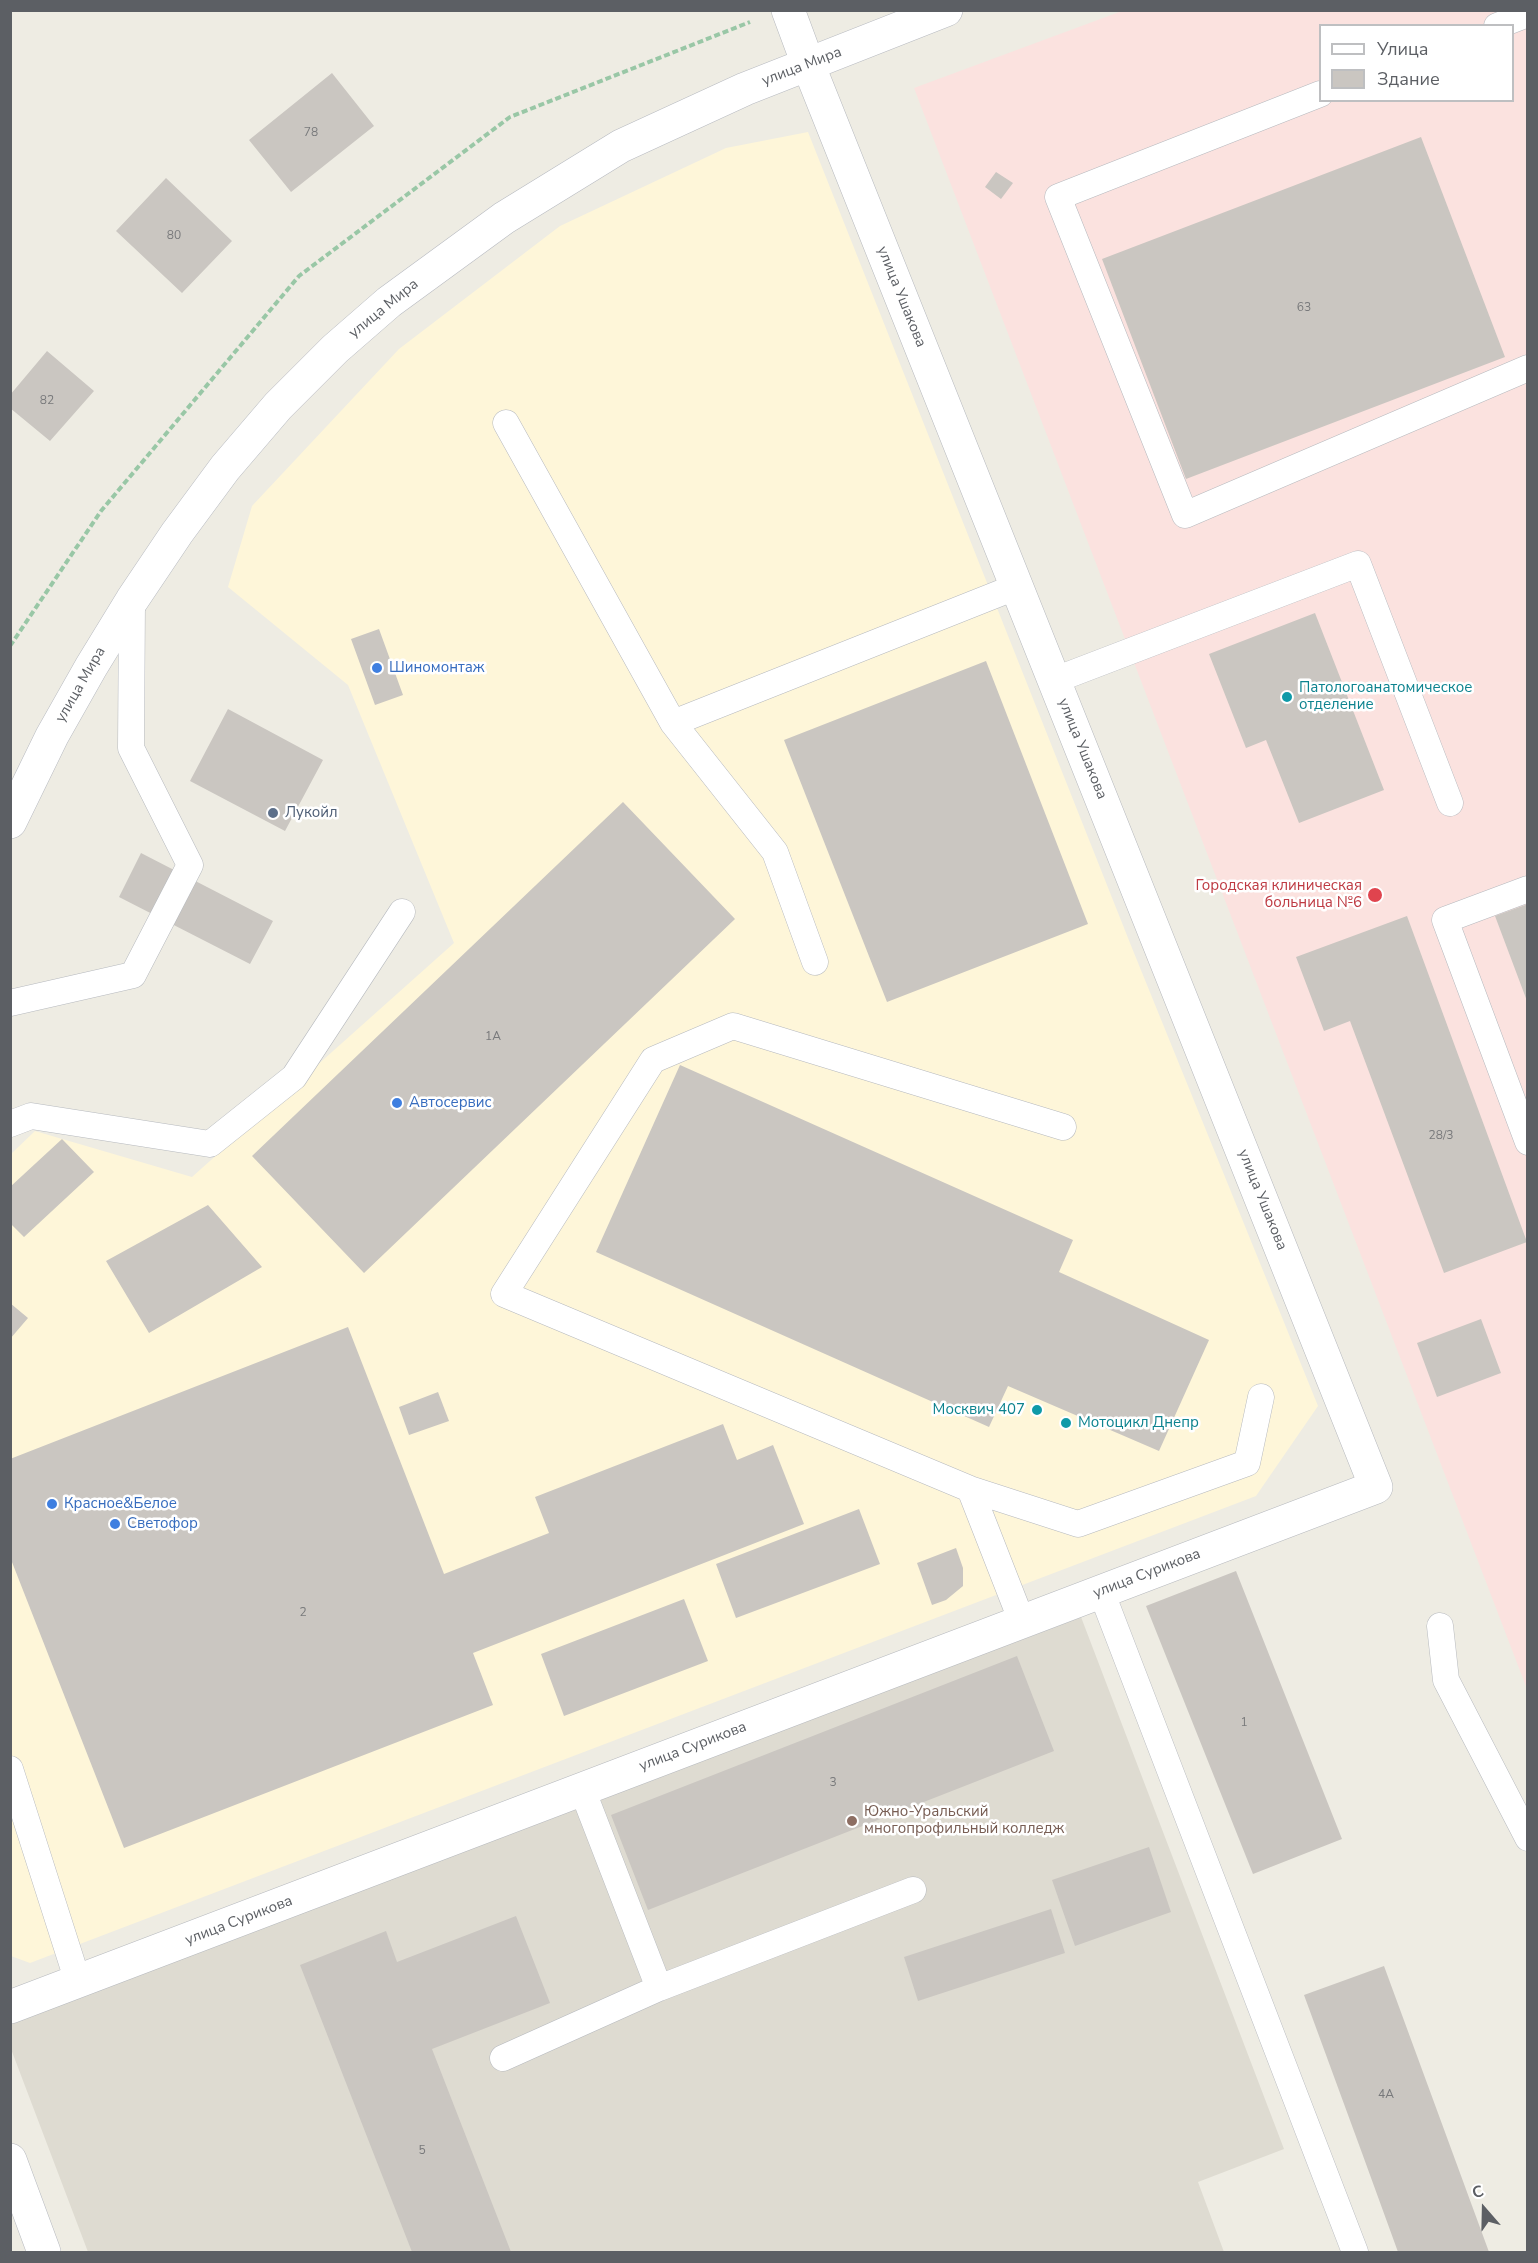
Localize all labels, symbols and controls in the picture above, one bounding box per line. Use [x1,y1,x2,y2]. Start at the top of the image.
legend [1319,24,1514,102]
text: Улица [1377,37,1428,61]
street label: улица Мира [759,44,845,90]
text: Здание [1377,67,1440,91]
house number: 78 [304,126,318,140]
house number: 80 [167,229,181,243]
street label: улица Ушакова [873,244,929,350]
street label: улица Мира [346,275,422,343]
house number: 63 [1297,301,1311,315]
house number: 82 [40,394,54,408]
street label: улица Мира [52,644,110,726]
place label: Шиномонтаж [389,659,485,677]
marker: Шиномонтаж [370,661,384,675]
place label: Патологоанатомическое отделение [1299,679,1472,714]
marker: Патологоанатомическое отделение [1280,690,1294,704]
street label: улица Ушакова [1054,696,1110,802]
place label: Лукойл [285,804,338,822]
marker: Лукойл [266,806,280,820]
place label: Городская клиническая больница №6 [1196,877,1362,912]
marker: Городская клиническая больница №6 [1366,886,1384,904]
house number: 1А [485,1030,501,1044]
place label: Автосервис [409,1094,492,1112]
marker: Автосервис [390,1096,404,1110]
house number: 28/3 [1429,1129,1453,1143]
street label: улица Ушакова [1234,1147,1290,1253]
place label: Москвич 407 [933,1401,1025,1419]
marker: Москвич 407 [1030,1403,1044,1417]
place label: Мотоцикл Днепр [1078,1414,1199,1432]
marker: Мотоцикл Днепр [1059,1416,1073,1430]
place label: Красное&Белое [64,1495,177,1513]
marker: Красное&Белое [45,1497,59,1511]
place label: Светофор [127,1515,198,1533]
marker: Светофор [108,1517,122,1531]
street label: улица Сурикова [1091,1545,1203,1603]
house number: 2 [299,1606,307,1620]
house number: 1 [1240,1716,1248,1730]
street label: улица Сурикова [637,1718,749,1776]
house number: 3 [829,1776,837,1790]
place label: Южно-Уральский многопрофильный колледж [864,1803,1064,1838]
marker: Южно-Уральский многопрофильный колледж [845,1814,859,1828]
street label: улица Сурикова [183,1892,295,1950]
house number: 4А [1378,2088,1394,2102]
house number: 5 [418,2144,426,2158]
north arrow [1454,2179,1514,2239]
text: С [1469,2180,1487,2204]

